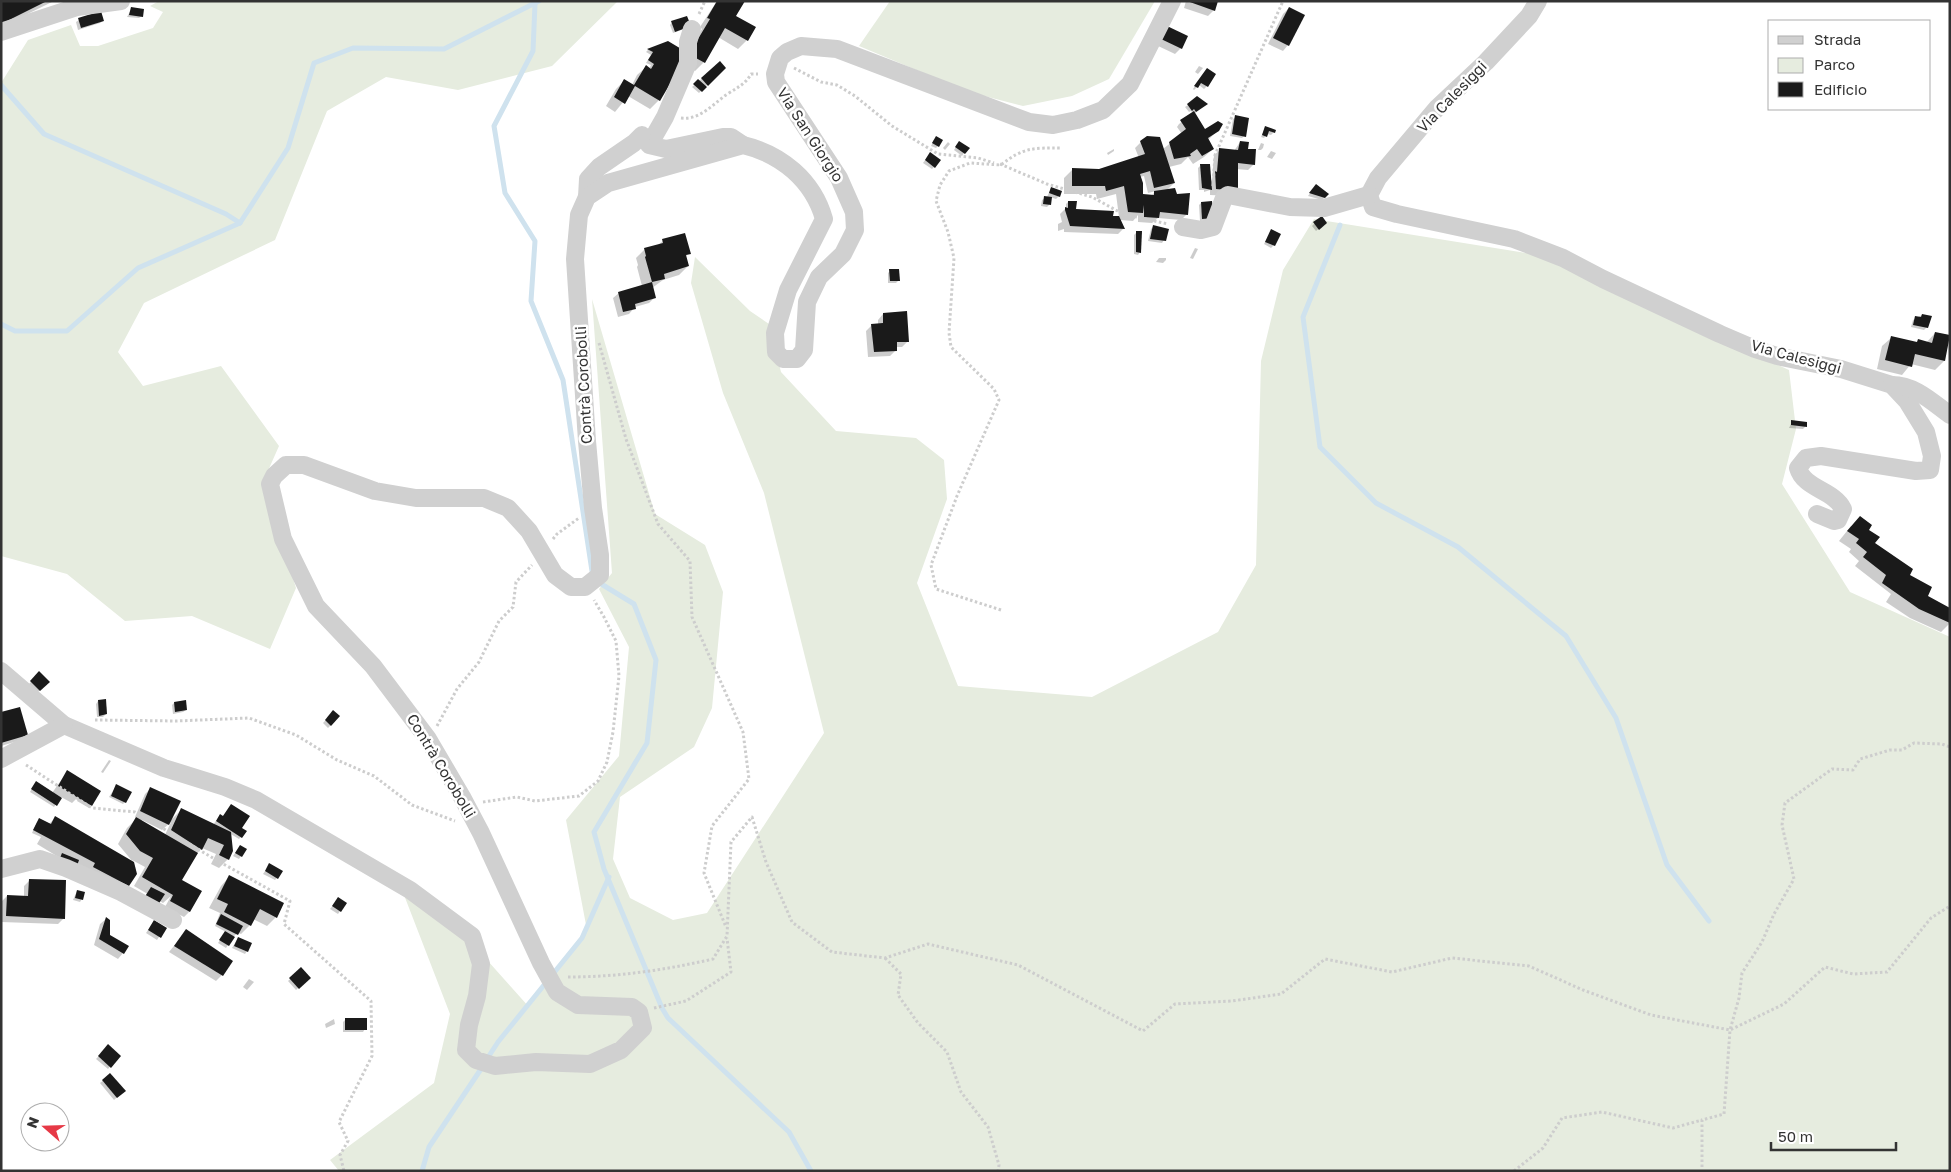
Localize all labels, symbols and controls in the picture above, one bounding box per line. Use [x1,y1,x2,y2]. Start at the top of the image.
legend [1768,20,1931,110]
text: Strada [1814,30,1861,48]
text: Parco [1814,55,1855,73]
street label: Via Calesiggi [1413,57,1490,136]
text: Edificio [1814,80,1867,98]
street label: Via San Giorgio [774,84,848,185]
street label: Contrà Corobolli [571,326,595,444]
street label: Via Calesiggi [1749,335,1843,377]
street label: Contrà Corobolli [404,710,480,821]
north arrow [20,1102,70,1152]
text: N [23,1114,42,1130]
scale bar [1771,1120,1896,1152]
text: 50 m [1778,1127,1813,1145]

